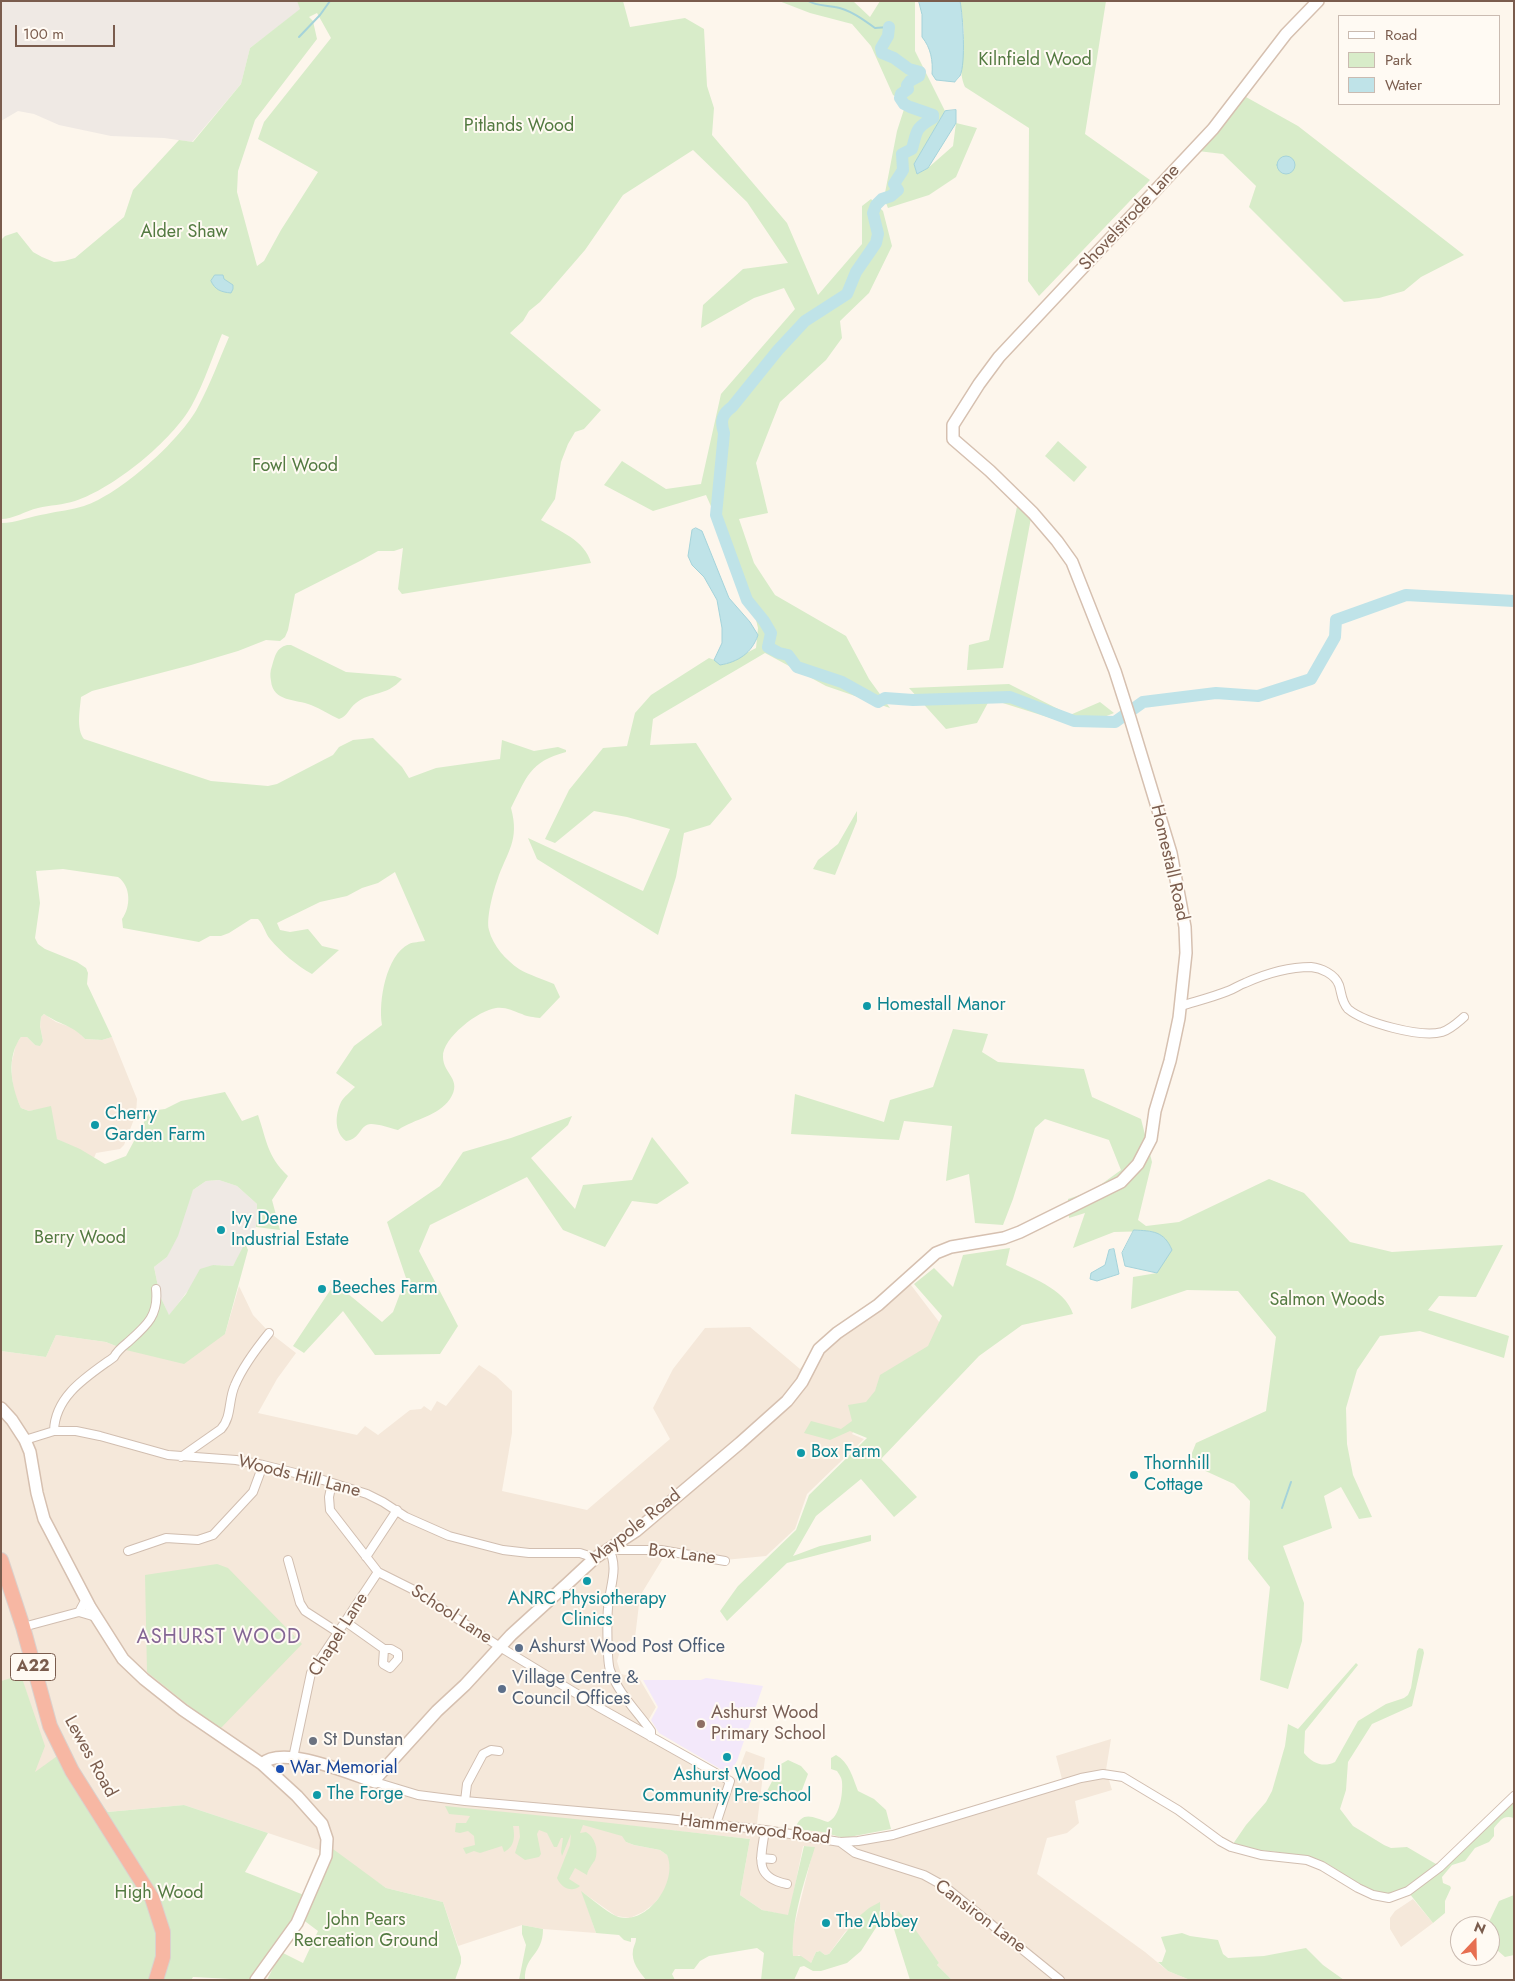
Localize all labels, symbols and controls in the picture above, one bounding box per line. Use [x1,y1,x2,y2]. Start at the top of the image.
scale bar [18,15,118,47]
legend [1338,15,1500,105]
text: 100 m [23,23,64,45]
text: Road [1385,24,1417,46]
text: Park [1385,49,1412,71]
park label: Kilnfield Wood [978,50,1092,72]
text: Water [1385,74,1422,96]
park label: Pitlands Wood [464,116,574,138]
street label: Shovelstrode Lane [1075,160,1185,276]
park label: Alder Shaw [140,222,228,244]
park label: Fowl Wood [252,456,338,478]
street label: Homestall Road [1145,803,1193,923]
place label: Homestall Manor [877,995,1006,1017]
marker: Homestall Manor [861,1000,873,1012]
place label: Cherry Garden Farm [105,1104,205,1146]
marker: Cherry Garden Farm [89,1119,101,1131]
place label: Ivy Dene Industrial Estate [231,1209,349,1252]
marker: Ivy Dene Industrial Estate [215,1224,227,1236]
park label: Berry Wood [34,1228,126,1250]
place label: Beeches Farm [332,1278,438,1300]
marker: Beeches Farm [316,1283,328,1295]
park label: Salmon Woods [1270,1290,1384,1312]
place label: Box Farm [811,1442,881,1464]
marker: Box Farm [795,1447,807,1459]
street label: Woods Hill Lane [235,1451,363,1503]
place label: Thornhill Cottage [1144,1454,1210,1496]
marker: Thornhill Cottage [1128,1469,1140,1481]
street label: Maypole Road [586,1485,686,1569]
street label: Box Lane [647,1540,717,1570]
marker: ANRC Physiotherapy Clinics [581,1575,593,1587]
street label: School Lane [406,1581,496,1649]
street label: Chapel Lane [305,1589,373,1681]
place label: ANRC Physiotherapy Clinics [508,1589,666,1632]
district label: ASHURST WOOD [135,1626,303,1650]
place label: Ashurst Wood Post Office [529,1637,725,1659]
marker: Ashurst Wood Post Office [513,1642,525,1654]
road number: A22 [10,1654,56,1680]
place label: Village Centre & Council Offices [512,1668,639,1710]
marker: Village Centre & Council Offices [496,1683,508,1695]
place label: Ashurst Wood Primary School [711,1703,826,1746]
street label: Lewes Road [59,1712,121,1802]
marker: Ashurst Wood Primary School [695,1718,707,1730]
place label: St Dunstan [323,1730,403,1752]
marker: St Dunstan [307,1735,319,1747]
marker: Ashurst Wood Community Pre-school [721,1751,733,1763]
place label: War Memorial [290,1758,398,1780]
marker: War Memorial [274,1763,286,1775]
place label: Ashurst Wood Community Pre-school [642,1765,812,1808]
place label: The Forge [327,1784,403,1806]
marker: The Forge [311,1789,323,1801]
street label: Hammerwood Road [678,1810,832,1850]
street label: Cansiron Lane [930,1876,1030,1958]
park label: High Wood [115,1883,203,1905]
park label: John Pears Recreation Ground [294,1910,438,1952]
place label: The Abbey [836,1912,918,1934]
north arrow [1450,1916,1500,1966]
marker: The Abbey [820,1917,832,1929]
text: N [1471,1917,1489,1939]

